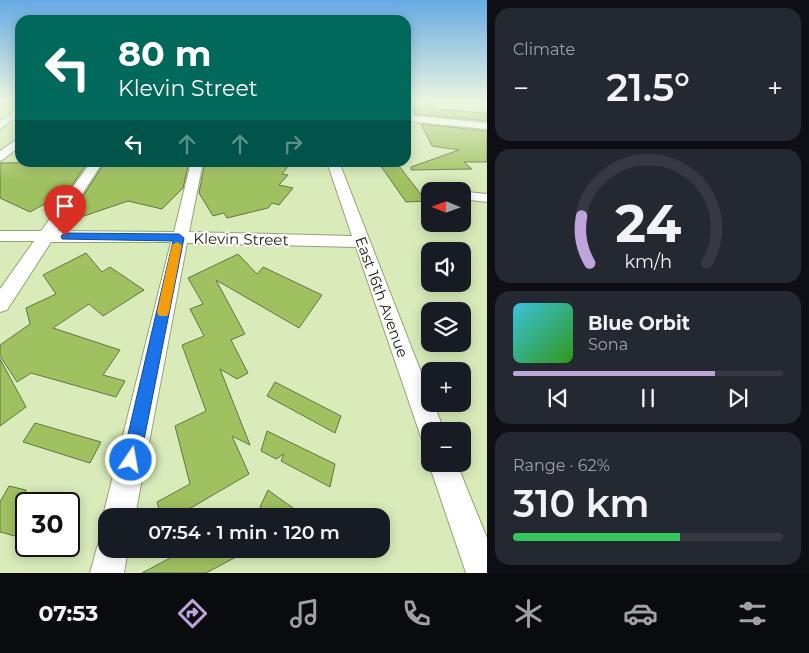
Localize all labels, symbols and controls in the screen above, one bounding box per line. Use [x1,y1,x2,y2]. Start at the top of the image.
text: 80 m [118,32,212,75]
icon: left [35,35,100,100]
text: Climate [513,40,575,59]
text: 21.5° [606,64,690,111]
text: − [513,71,529,105]
text: + [767,71,783,105]
text: Klevin Street [118,75,258,102]
icon: left [120,130,148,158]
icon: ahead [173,130,201,158]
icon: ahead [226,130,254,158]
icon: right [279,130,307,158]
north arrow [421,182,471,232]
map controls [421,182,471,472]
pin [44,185,86,236]
icon: arrive [51,192,79,220]
text: 24 [615,192,681,255]
street label: Klevin Street [193,229,289,249]
street label: East 16th Avenue [351,234,413,360]
button: sound [421,242,471,292]
text: km/h [624,251,672,272]
button: layers [421,302,471,352]
text: Blue Orbit [588,312,690,335]
text: Sona [588,335,628,354]
button: + [421,362,471,412]
icon: previous [544,384,572,412]
icon: pause [634,384,662,412]
icon: next [724,384,752,412]
button: − [421,422,471,472]
position arrow [104,433,156,485]
text: Range · 62% [513,456,610,475]
text: 310 km [513,480,650,527]
speed limit sign: 30 [15,492,80,557]
text: 07:54 · 1 min · 120 m [148,521,340,544]
icon: directions [175,596,210,631]
icon: music [287,596,322,631]
icon: phone [399,596,434,631]
icon: climate [511,596,546,631]
icon: car [623,596,658,631]
icon: filters [735,596,770,631]
text: 07:53 [39,600,98,627]

